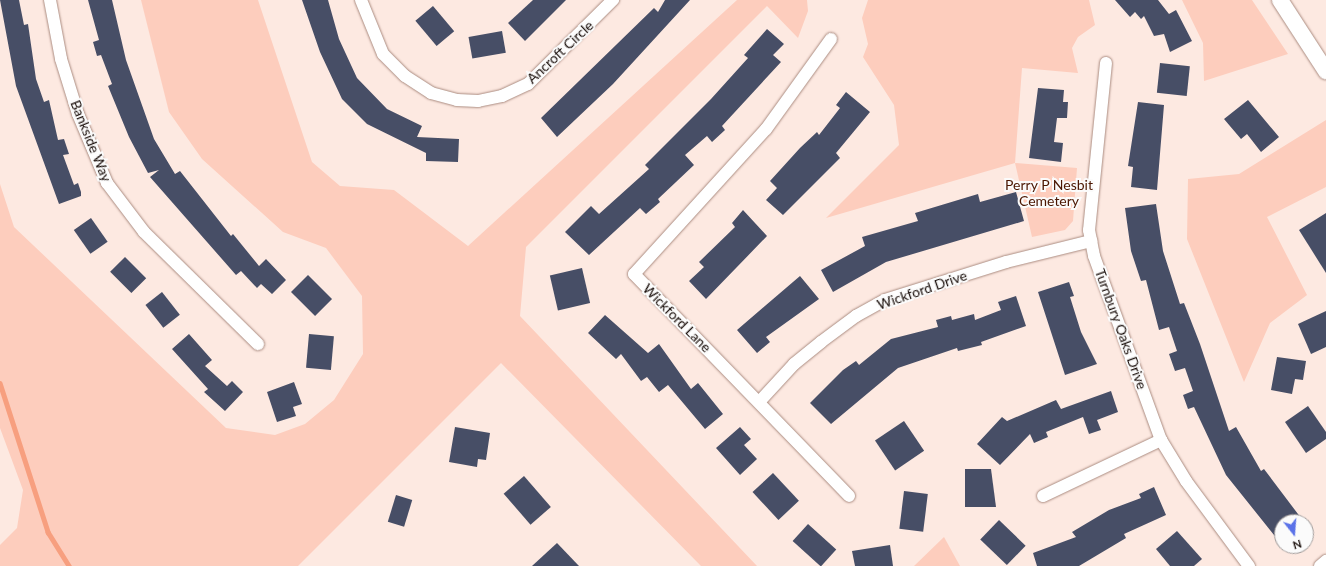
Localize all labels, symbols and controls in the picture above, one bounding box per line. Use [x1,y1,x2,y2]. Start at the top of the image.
street label: Ancroft Circle [523,17,597,87]
street label: Bankside Way [67,98,115,184]
park label: Perry P Nesbit Cemetery [1005,177,1093,210]
street label: Turnbury Oaks Drive [1091,266,1151,392]
street label: Wickford Drive [875,267,969,313]
street label: Wickford Lane [639,280,715,356]
north arrow [1274,514,1314,554]
text: N [1291,538,1303,552]

